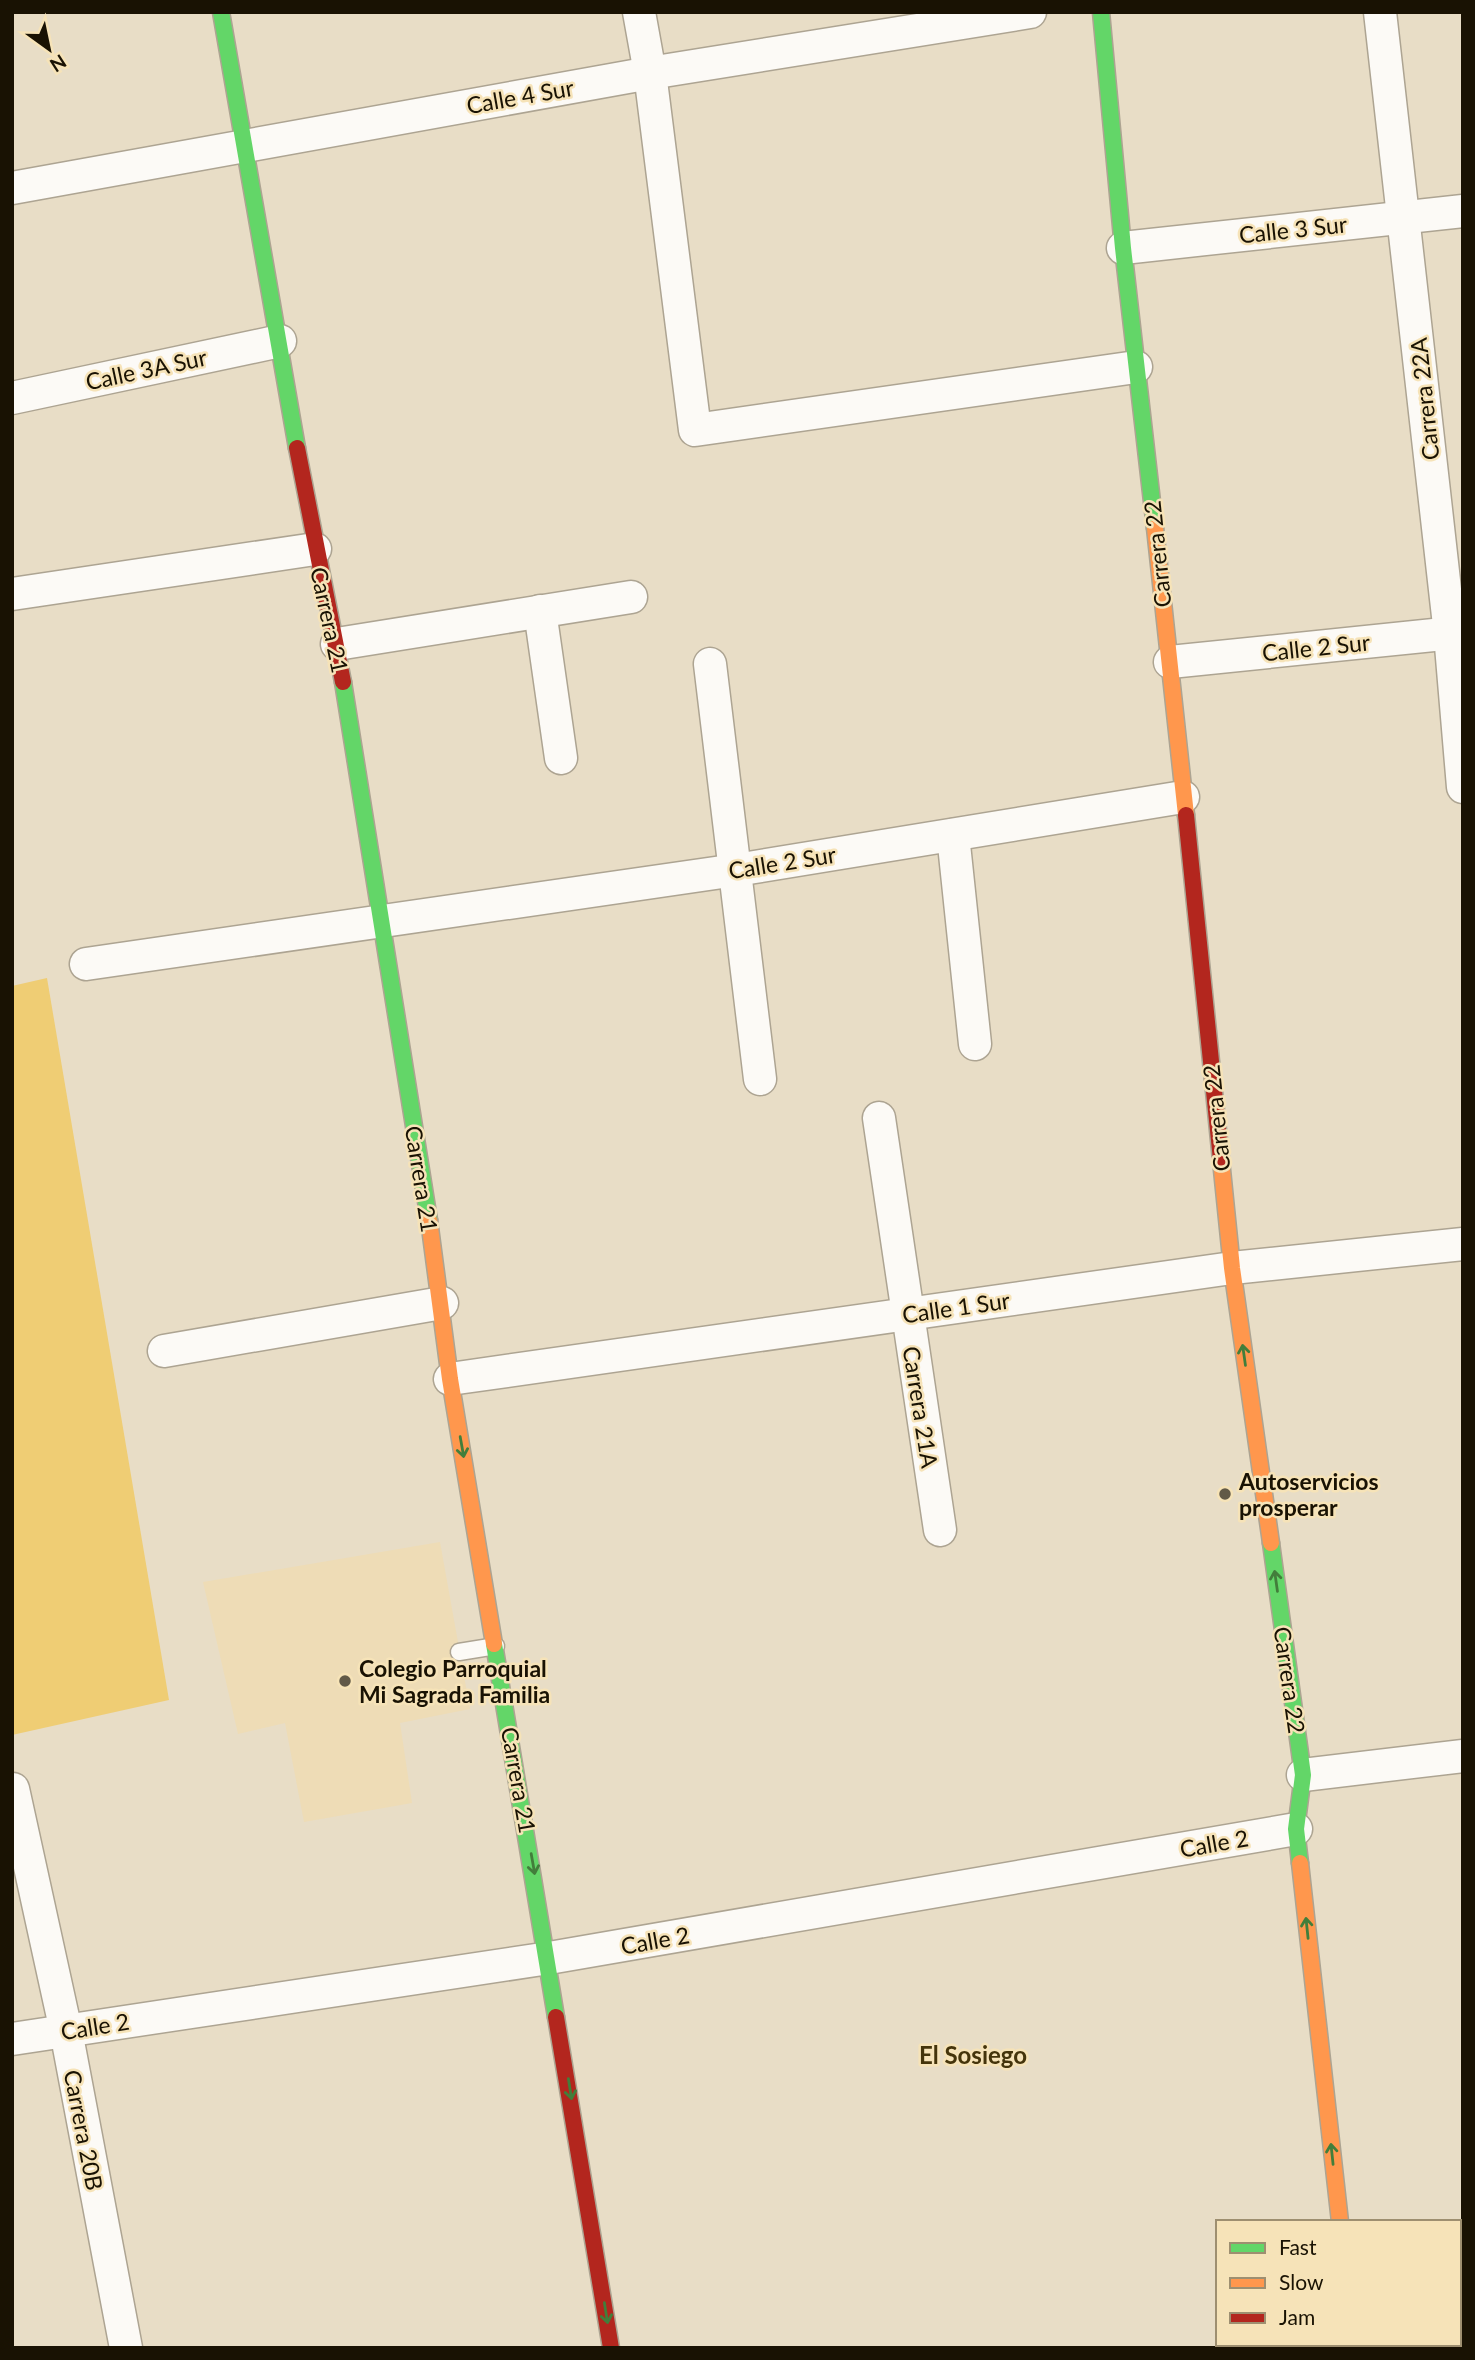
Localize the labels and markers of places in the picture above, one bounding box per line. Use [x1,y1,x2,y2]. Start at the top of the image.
place label: Autoservicios prosperar [1238,1467,1379,1521]
marker: Autoservicios prosperar [1217,1486,1233,1502]
place label: Colegio Parroquial Mi Sagrada Familia [359,1654,550,1708]
marker: Colegio Parroquial Mi Sagrada Familia [337,1673,353,1689]

